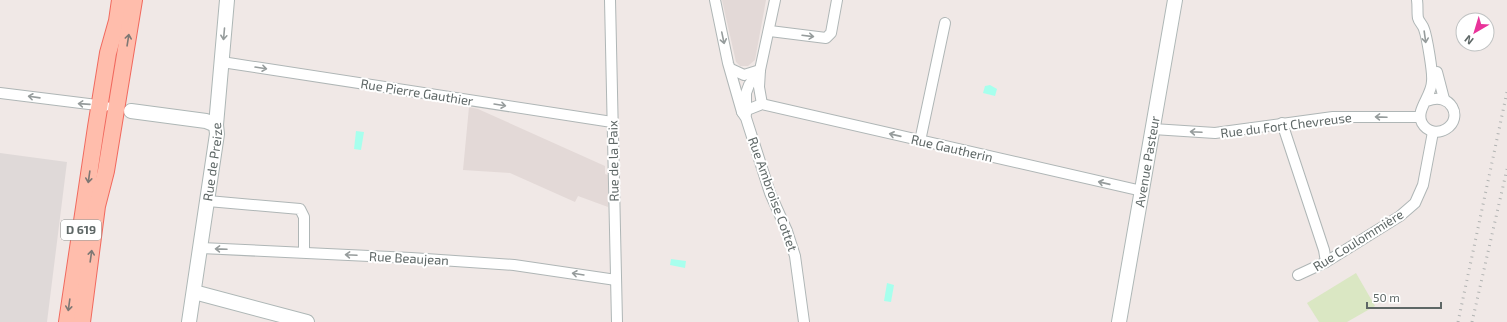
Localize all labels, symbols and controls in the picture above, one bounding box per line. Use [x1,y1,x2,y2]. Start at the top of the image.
north arrow [1455,12,1495,52]
one-way arrow [221,27,228,40]
one-way arrow [1421,30,1429,43]
one-way arrow [720,31,728,44]
one-way arrow [801,32,814,40]
text: N [1461,33,1476,48]
one-way arrow [124,34,132,47]
one-way arrow [254,64,267,72]
street label: Rue Pierre Gauthier [359,75,475,109]
one-way arrow [28,93,41,101]
one-way arrow [78,101,91,108]
one-way arrow [493,101,506,109]
street label: Rue du Fort Chevreuse [1219,109,1353,141]
one-way arrow [1375,113,1388,121]
street label: Avenue Pasteur [1131,114,1163,208]
street label: Rue de la Paix [604,120,622,202]
street label: Rue de Preize [199,122,225,202]
one-way arrow [1190,128,1203,136]
one-way arrow [889,131,902,139]
street label: Rue Gautherin [910,131,994,165]
street label: Rue Ambroise Cottet [745,135,801,253]
one-way arrow [85,170,93,183]
one-way arrow [1098,178,1111,186]
street label: Rue Coulommière [1310,206,1406,274]
road number: D 619 [61,220,101,240]
one-way arrow [215,245,228,253]
street label: Rue Beaujean [369,248,449,268]
one-way arrow [87,250,95,263]
one-way arrow [345,251,358,258]
one-way arrow [572,270,585,278]
scale bar [1367,284,1441,310]
text: 50 m [1373,290,1400,304]
one-way arrow [65,298,73,311]

